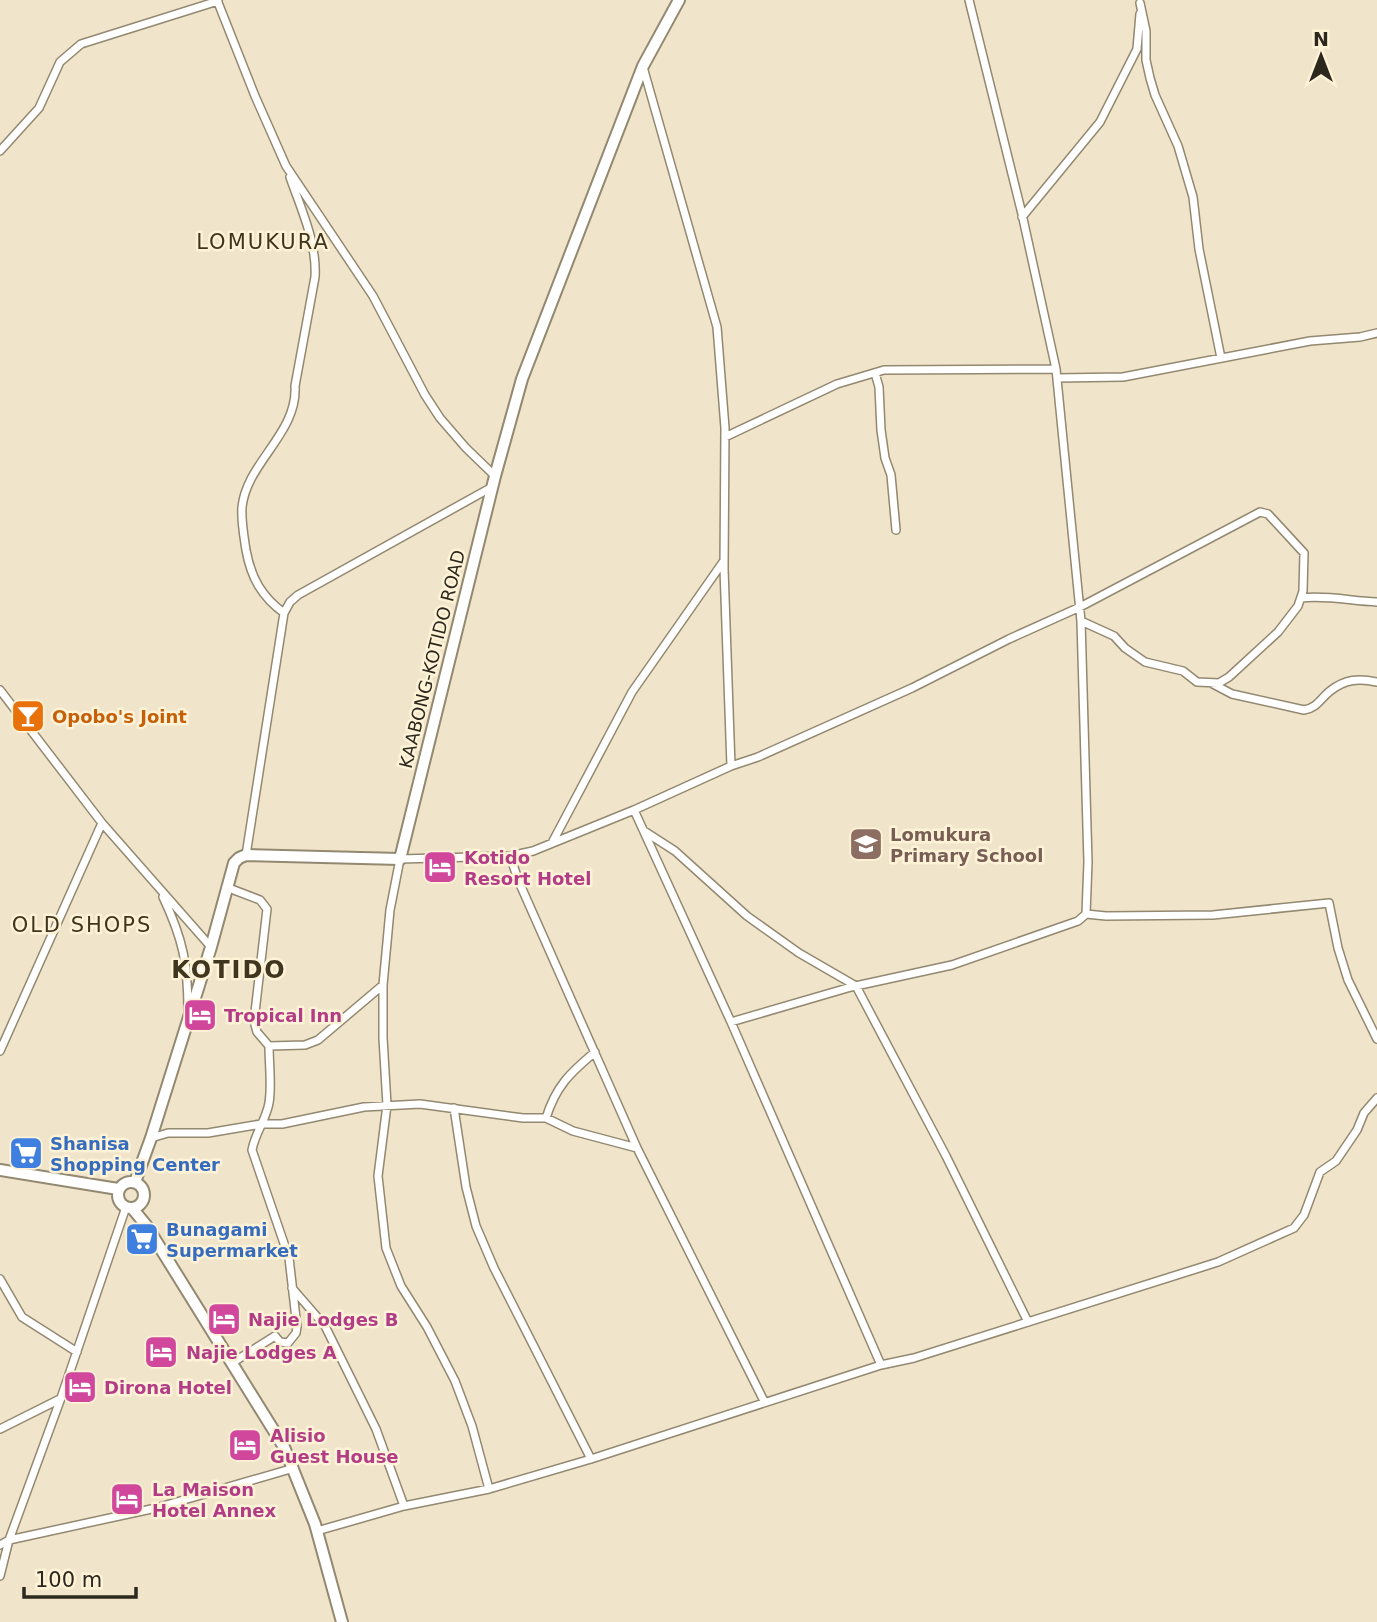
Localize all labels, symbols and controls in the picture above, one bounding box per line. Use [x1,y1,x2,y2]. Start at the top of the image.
north arrow [1286,21,1356,91]
text: N [1313,28,1329,50]
district label: LOMUKURA [196,230,330,254]
street label: KAABONG-KOTIDO ROAD [395,548,469,770]
bar icon: Opobo's Joint [9,697,47,735]
place label: Opobo's Joint [52,706,187,727]
place label: Lomukura Primary School [890,824,1043,866]
school or university icon: Lomukura Primary School [847,825,885,863]
place label: Kotido Resort Hotel [464,847,591,889]
hotel icon: Kotido Resort Hotel [421,848,459,886]
district label: OLD SHOPS [12,913,152,937]
district label: KOTIDO [171,956,287,984]
hotel icon: Tropical Inn [181,996,219,1034]
place label: Tropical Inn [224,1005,342,1026]
place label: Shanisa Shopping Center [50,1133,220,1175]
supermarket icon: Shanisa Shopping Center [7,1134,45,1172]
place label: Bunagami Supermarket [166,1219,298,1261]
supermarket icon: Bunagami Supermarket [123,1220,161,1258]
hotel icon: Najie Lodges B [205,1300,243,1338]
place label: Najie Lodges B [248,1309,399,1330]
hotel icon: Najie Lodges A [142,1333,180,1371]
place label: Najie Lodges A [186,1342,337,1363]
hotel icon: Dirona Hotel [61,1368,99,1406]
place label: Dirona Hotel [104,1377,232,1398]
place label: Alisio Guest House [270,1425,399,1467]
hotel icon: Alisio Guest House [226,1426,264,1464]
place label: La Maison Hotel Annex [152,1479,276,1521]
hotel icon: La Maison Hotel Annex [108,1480,146,1518]
scale bar [24,1556,136,1600]
text: 100 m [35,1568,102,1592]

